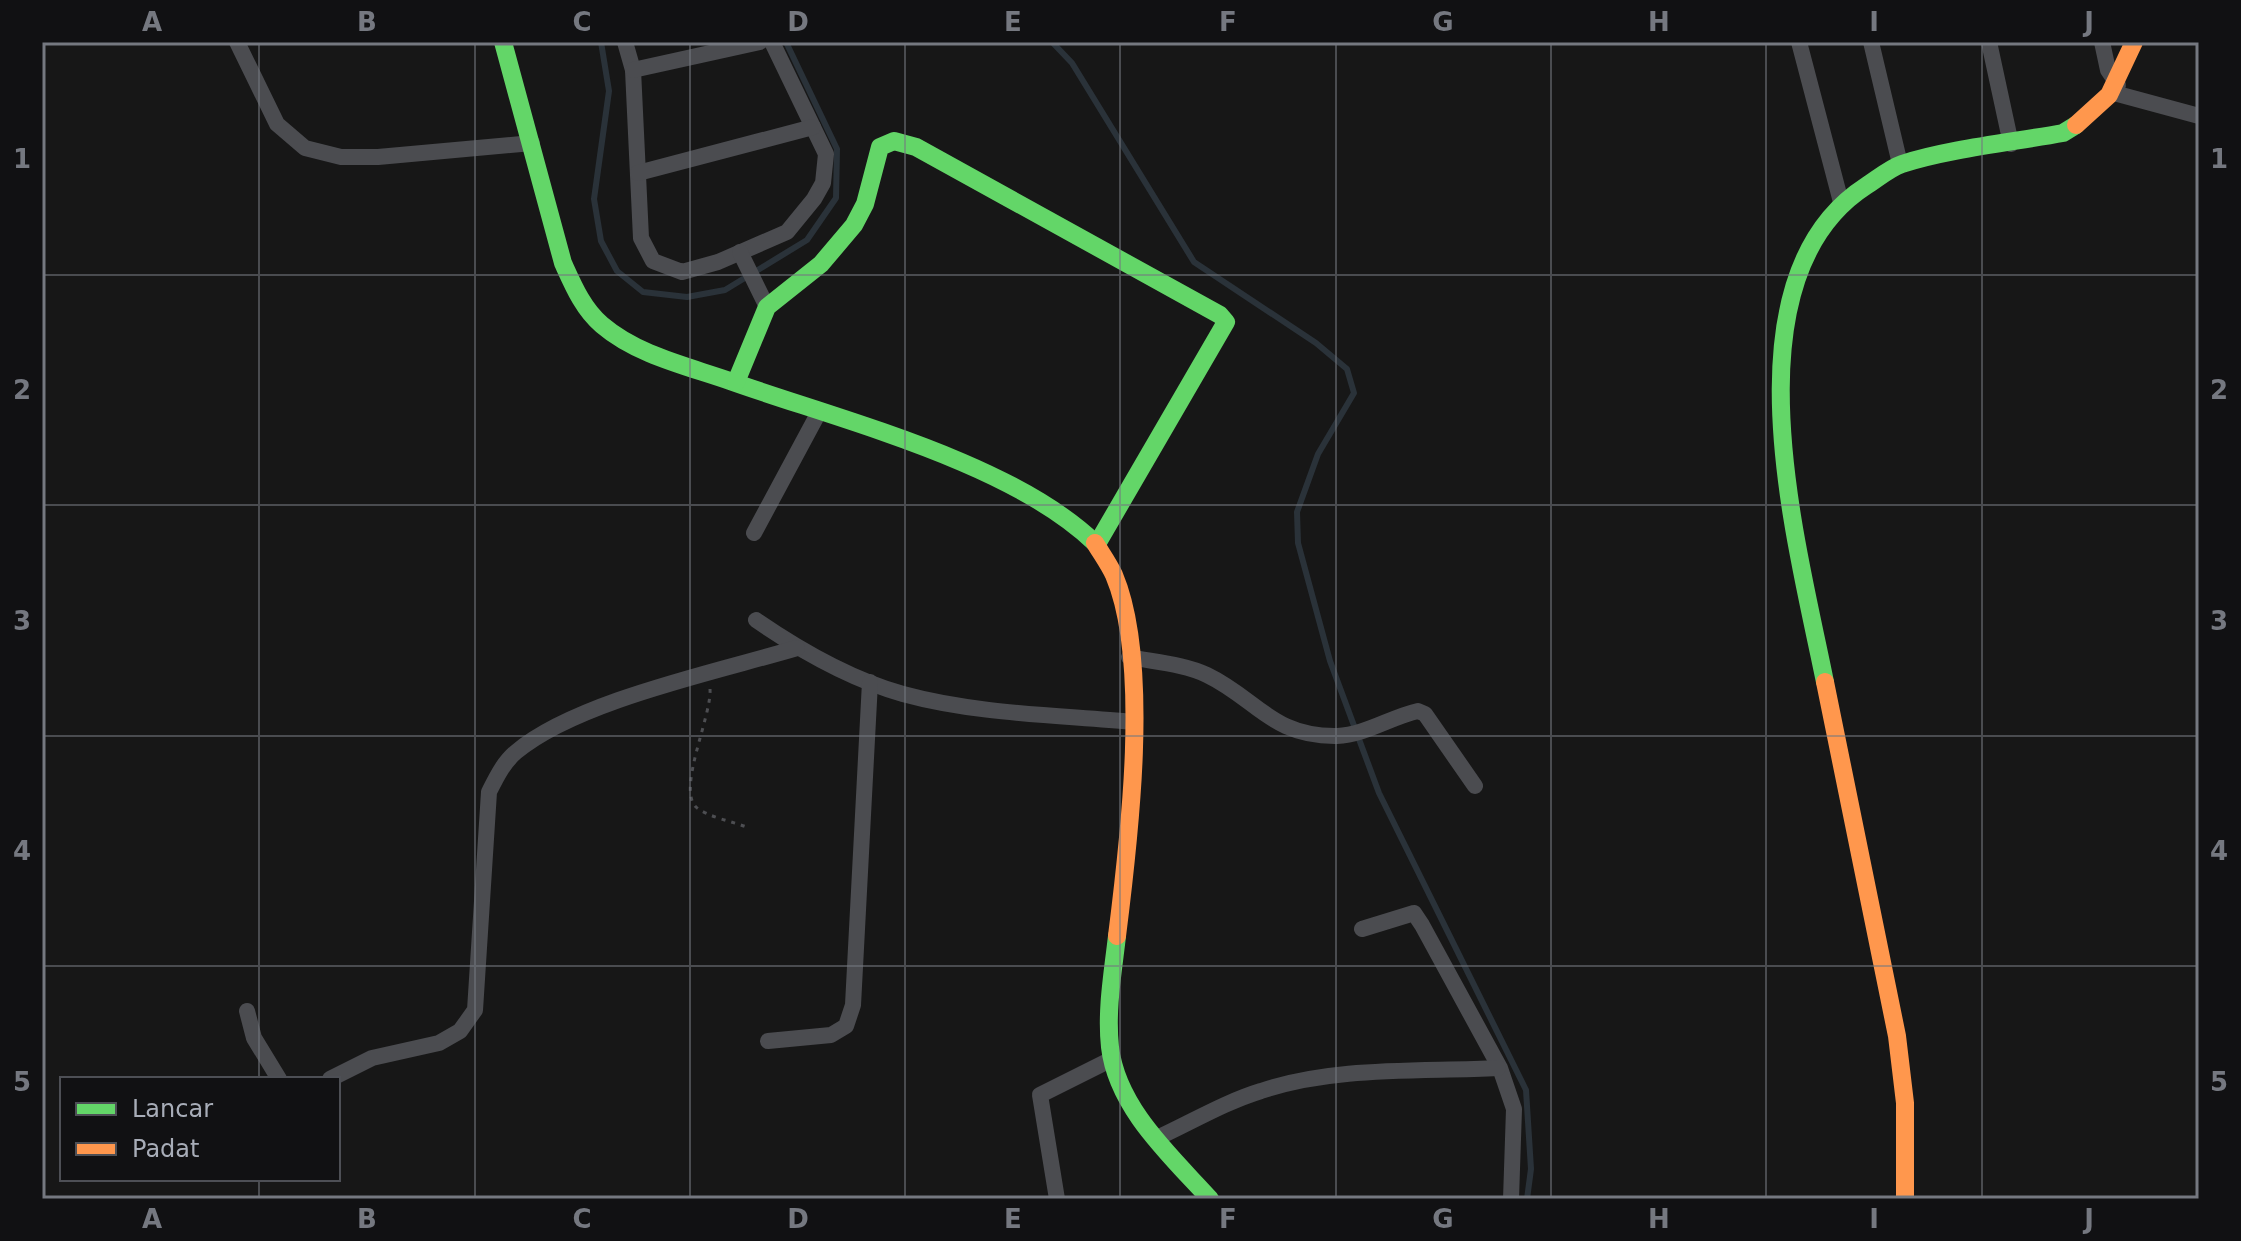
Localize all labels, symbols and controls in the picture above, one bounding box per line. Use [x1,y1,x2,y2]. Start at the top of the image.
text: A [142,7,162,37]
text: B [357,7,377,37]
text: C [572,7,592,37]
text: D [787,7,809,37]
text: E [1004,7,1022,37]
text: F [1219,7,1237,37]
text: G [1432,7,1454,37]
text: H [1648,7,1670,37]
text: I [1869,7,1879,37]
text: J [2082,7,2094,37]
text: 1 [13,144,31,174]
text: 1 [2210,144,2228,174]
text: 2 [13,375,31,405]
text: 2 [2210,375,2228,405]
text: 3 [13,606,31,636]
text: 3 [2210,606,2228,636]
text: 4 [13,836,31,866]
text: 4 [2210,836,2228,866]
text: 5 [13,1067,31,1097]
text: 5 [2210,1067,2228,1097]
legend [60,1077,340,1181]
text: Lancar [132,1095,213,1123]
text: Padat [132,1135,199,1163]
text: A [142,1204,162,1234]
text: B [357,1204,377,1234]
text: C [572,1204,592,1234]
text: D [787,1204,809,1234]
text: E [1004,1204,1022,1234]
text: F [1219,1204,1237,1234]
text: G [1432,1204,1454,1234]
text: H [1648,1204,1670,1234]
text: I [1869,1204,1879,1234]
text: J [2082,1204,2094,1234]

